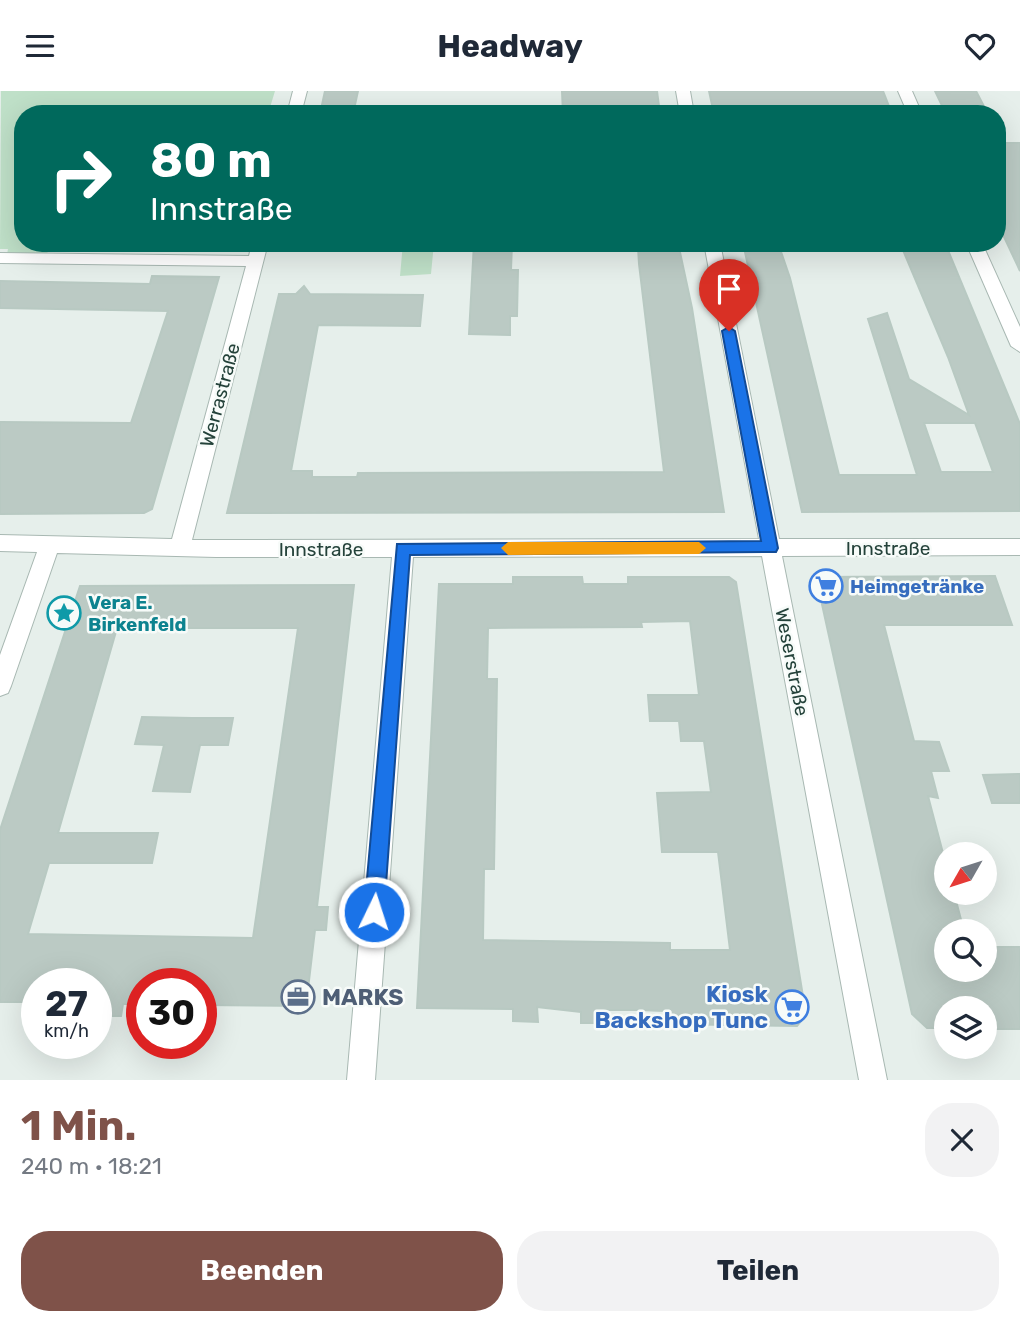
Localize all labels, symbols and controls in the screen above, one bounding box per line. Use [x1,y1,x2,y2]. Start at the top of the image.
icon: menu [21,27,59,65]
text: Headway [437,27,583,65]
icon: heart [961,27,999,65]
text: 80 m [150,131,272,189]
icon: right [35,133,126,224]
text: Innstraße [150,190,293,228]
pin [699,259,759,331]
icon: arrive [710,270,748,308]
street label: Werrastraße [195,340,245,450]
street label: Innstraße [846,537,930,560]
street label: Innstraße [279,538,363,561]
supermarket icon: Heimgetränke [807,567,845,605]
place label: Heimgetränke [850,575,984,598]
place label: Vera E. Birkenfeld [88,591,187,636]
place icon: Vera E. Birkenfeld [45,594,83,632]
street label: Weserstraße [770,606,814,718]
north arrow [934,842,998,905]
map controls [934,842,997,1059]
position arrow [337,875,411,949]
button: search [934,919,997,982]
speed limit sign: 30 [126,968,217,1059]
office icon: MARKS [279,978,317,1016]
place label: Kiosk Backshop Tunc [594,980,769,1034]
text: 27 [45,983,88,1025]
place label: MARKS [322,983,403,1011]
supermarket icon: Kiosk Backshop Tunc [773,988,811,1026]
button: layers [934,996,997,1059]
text: km/h [44,1020,89,1042]
text: 1 Min. [21,1101,137,1151]
button: close [925,1103,999,1177]
text: 240 m · 18:21 [21,1152,162,1180]
button: Beenden [21,1231,503,1311]
button: Teilen [517,1231,999,1311]

